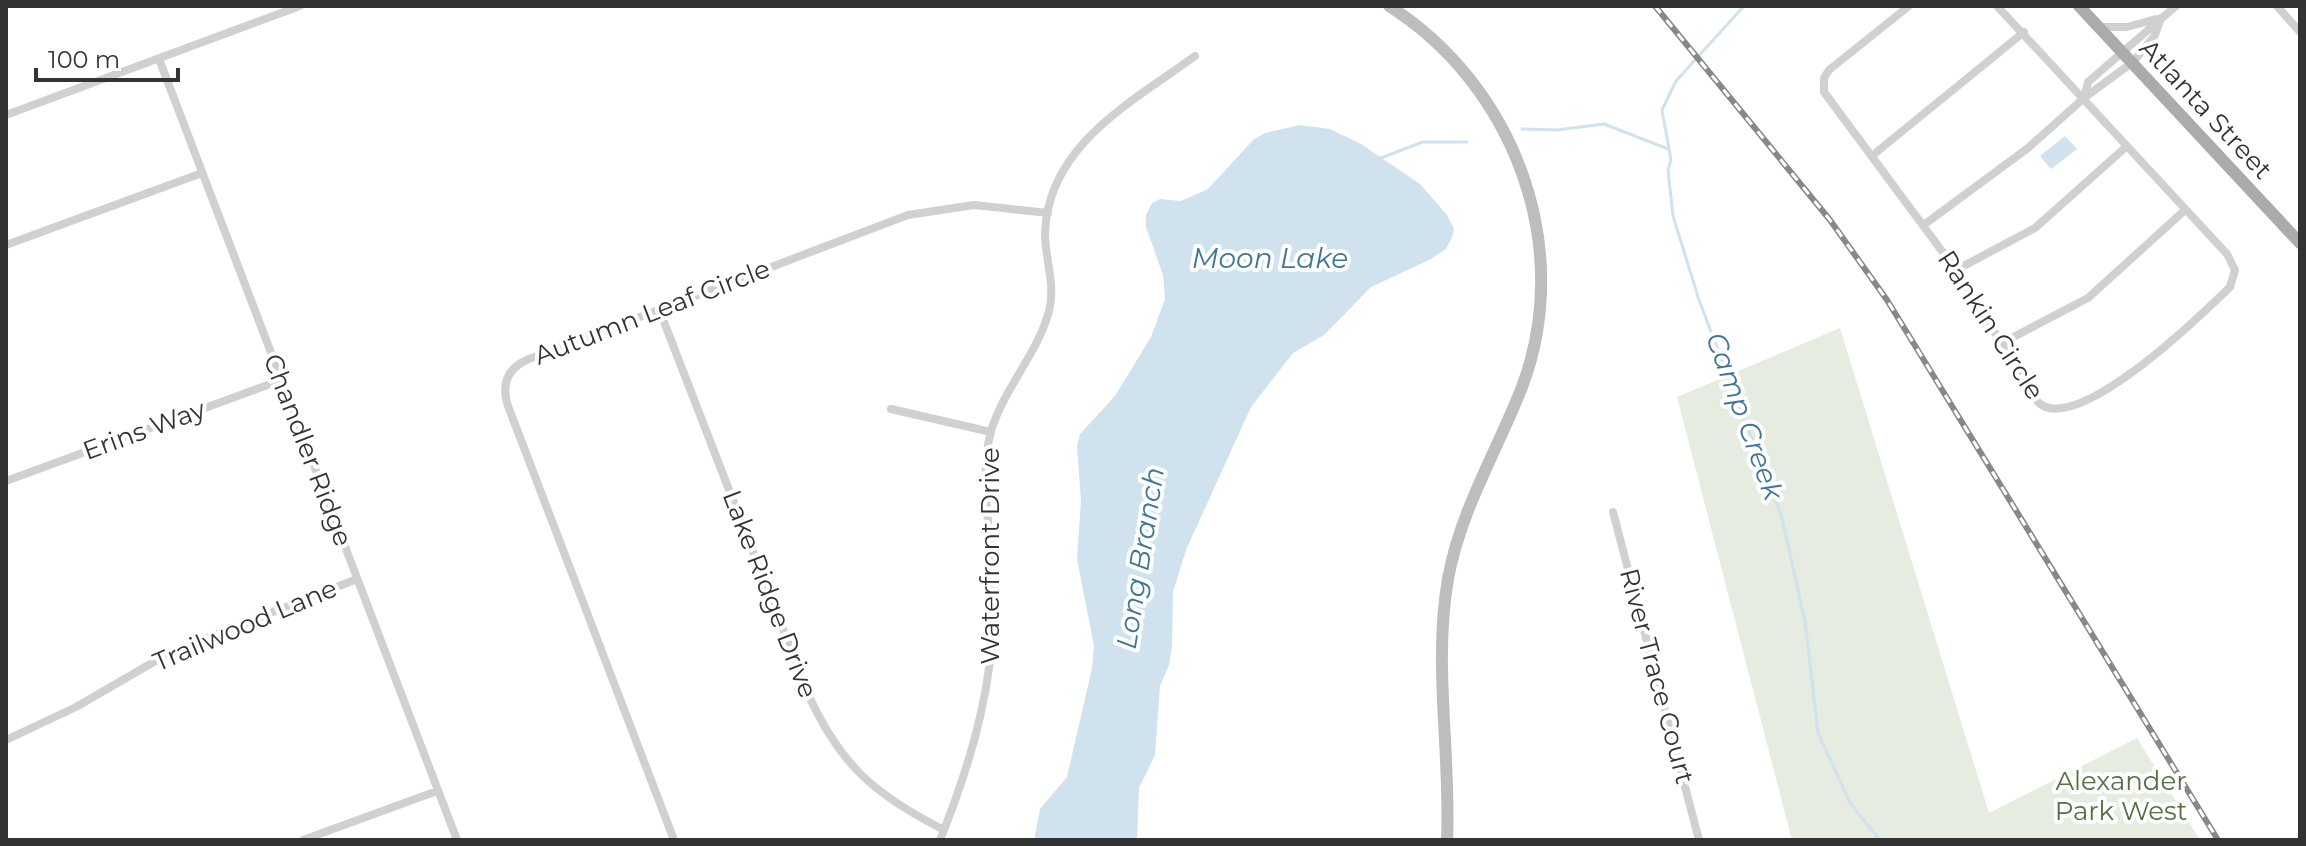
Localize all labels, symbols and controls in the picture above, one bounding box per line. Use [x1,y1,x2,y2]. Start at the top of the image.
scale bar [36,32,178,82]
street label: Atlanta Street [2133,32,2279,186]
text: 100 m [48,45,120,74]
water label: Moon Lake [1192,241,1348,275]
street label: Rankin Circle [1931,245,2051,405]
street label: Autumn Leaf Circle [530,252,774,372]
water label: Camp Creek [1699,328,1792,506]
street label: Chandler Ridge [257,349,359,551]
street label: Erins Way [78,393,210,467]
street label: Waterfront Drive [974,447,1006,665]
water label: Long Branch [1109,465,1171,651]
street label: Lake Ridge Drive [716,486,824,702]
street label: River Trace Court [1613,565,1701,787]
street label: Trailwood Lane [148,572,342,678]
park label: Alexander Park West [2055,765,2187,827]

